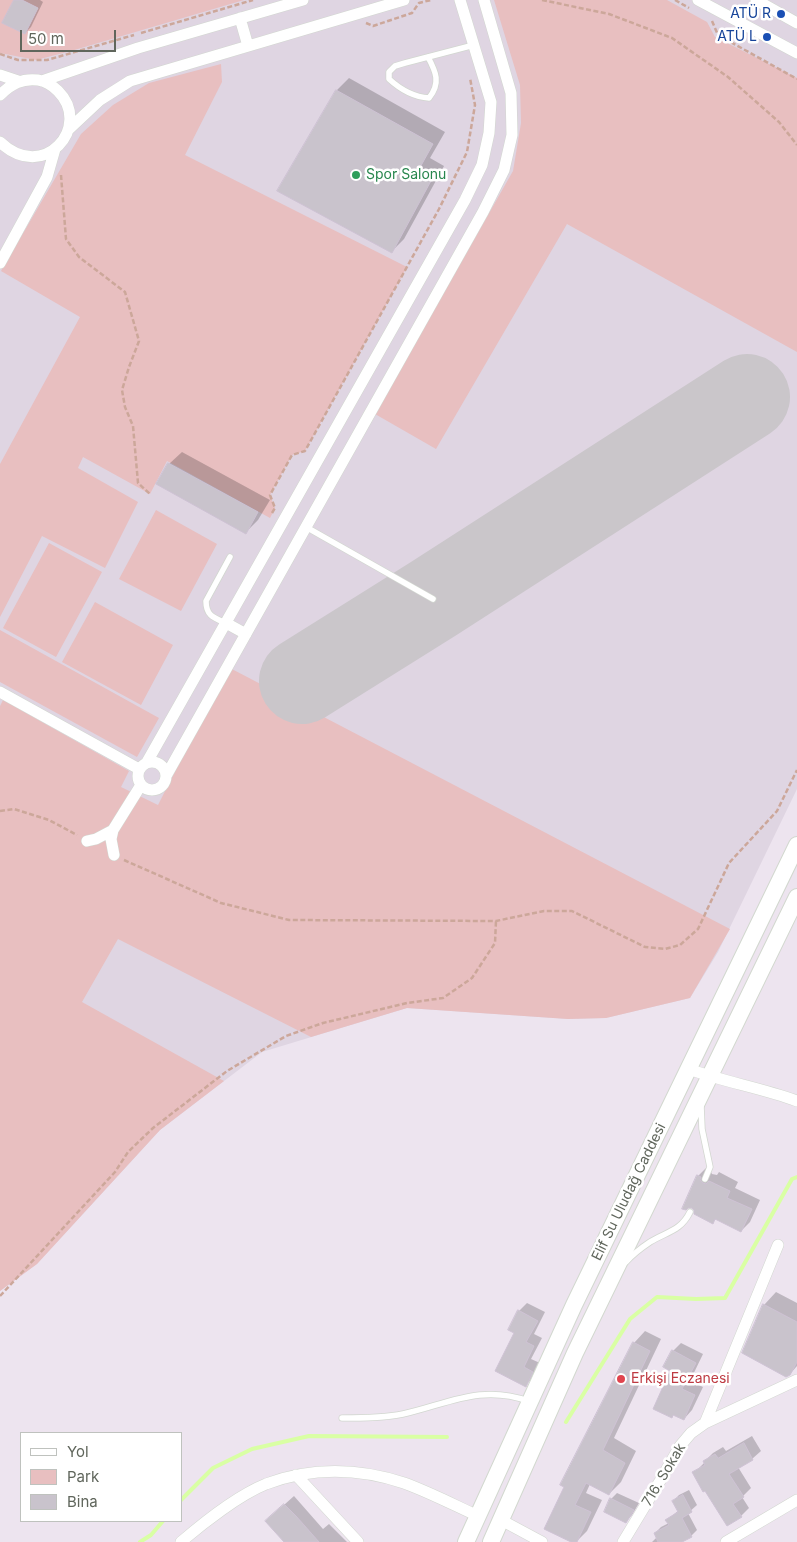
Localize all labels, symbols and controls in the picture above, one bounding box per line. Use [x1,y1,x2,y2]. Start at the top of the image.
place label: ATÜ R [730,6,771,22]
marker: ATÜ R [775,8,787,20]
scale bar [22,20,119,52]
text: 50 m [28,29,64,48]
place label: ATÜ L [717,29,757,45]
marker: ATÜ L [761,31,773,43]
place label: Spor Salonu [366,167,446,183]
marker: Spor Salonu [350,169,362,181]
street label: Elif Su Uludağ Caddesi [588,1121,670,1263]
place label: Erkişi Eczanesi [631,1371,730,1387]
marker: Erkişi Eczanesi [615,1373,627,1385]
legend [20,1432,182,1522]
street label: 716. Sokak [639,1440,689,1510]
text: Yol [67,1442,89,1461]
text: Park [67,1467,99,1486]
text: Bina [67,1492,98,1511]

